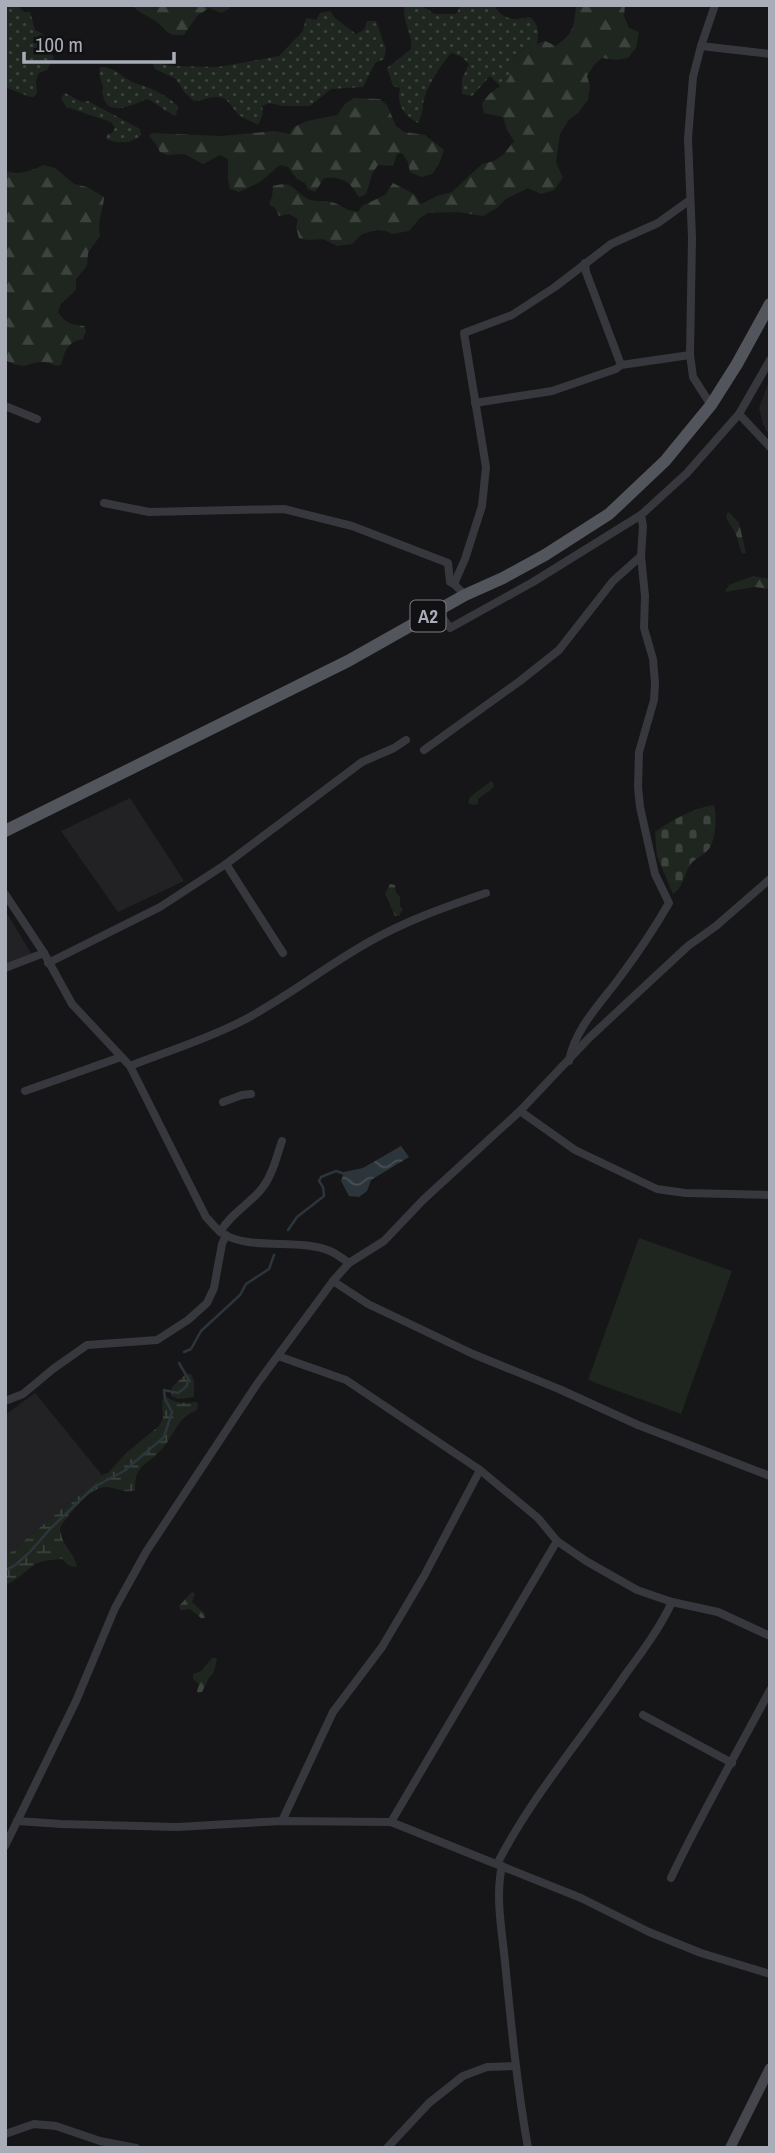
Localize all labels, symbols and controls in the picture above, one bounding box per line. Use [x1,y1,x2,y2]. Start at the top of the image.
scale bar [24,21,175,65]
text: 100 m [35,30,83,59]
road number: A2 [410,600,446,632]

